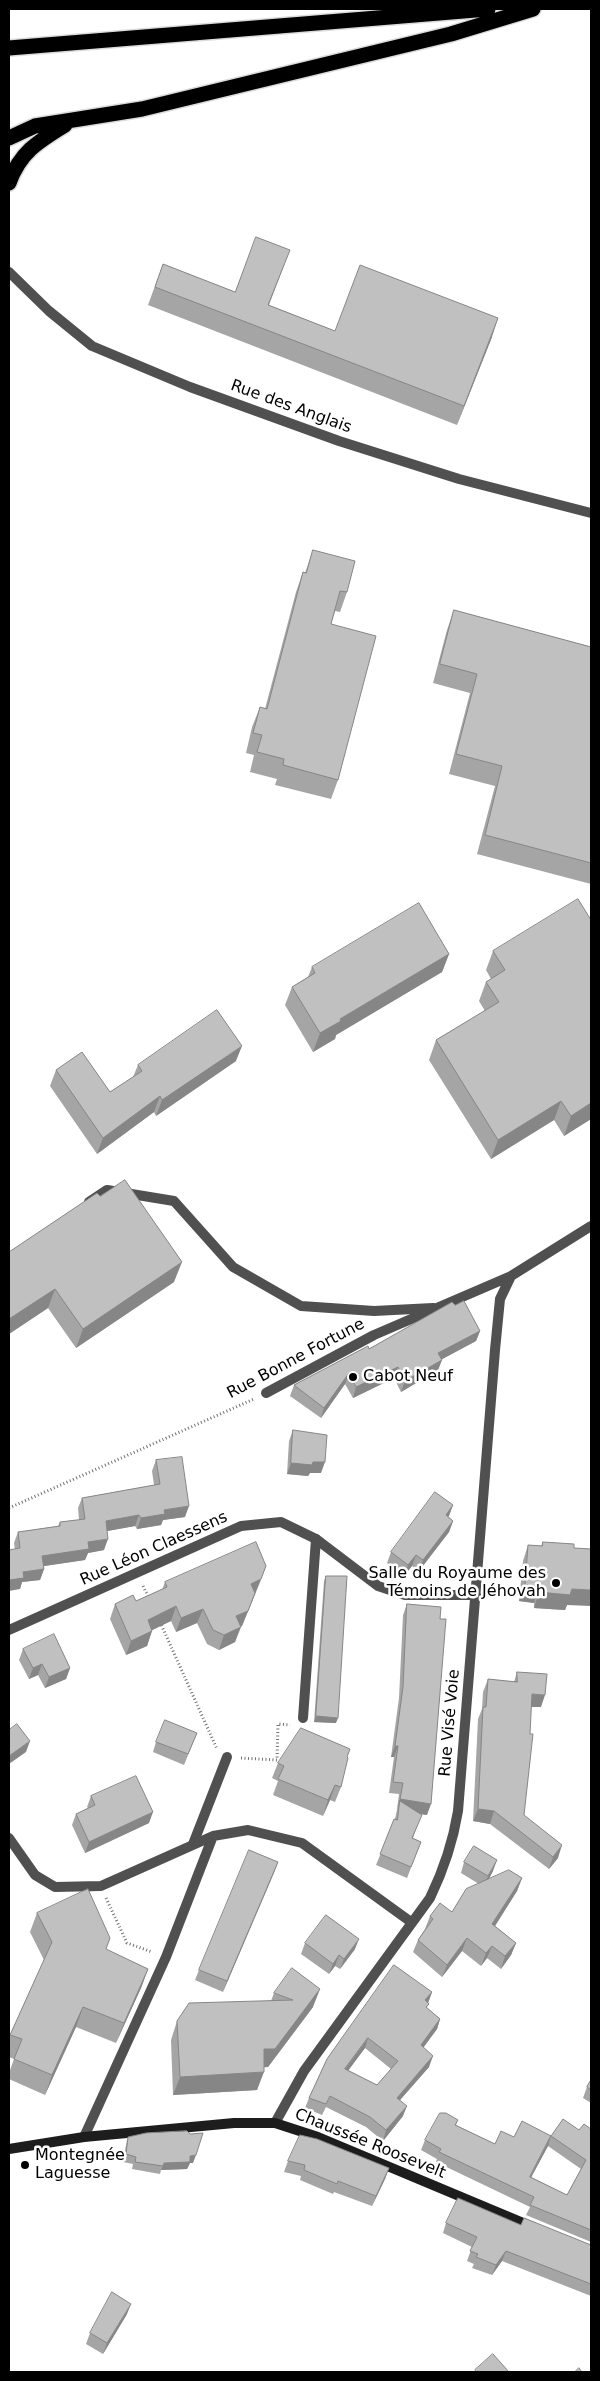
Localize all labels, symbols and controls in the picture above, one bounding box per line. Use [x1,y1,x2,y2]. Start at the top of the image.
street label: Rue des Anglais [228,376,354,438]
street label: Rue Bonne Fortune [224,1315,368,1403]
place label: Cabot Neuf [363,1367,453,1387]
marker: Cabot Neuf [347,1371,359,1383]
street label: Rue Léon Claessens [77,1508,231,1590]
place label: Salle du Royaume des Témoins de Jéhovah [368,1564,546,1602]
marker: Salle du Royaume des Témoins de Jéhovah [550,1577,562,1589]
street label: Rue Visé Voie [436,1669,464,1777]
street label: Chaussée Roosevelt [292,2105,448,2183]
place label: Montegnée Laguesse [35,2146,125,2184]
marker: Montegnée Laguesse [19,2159,31,2171]

